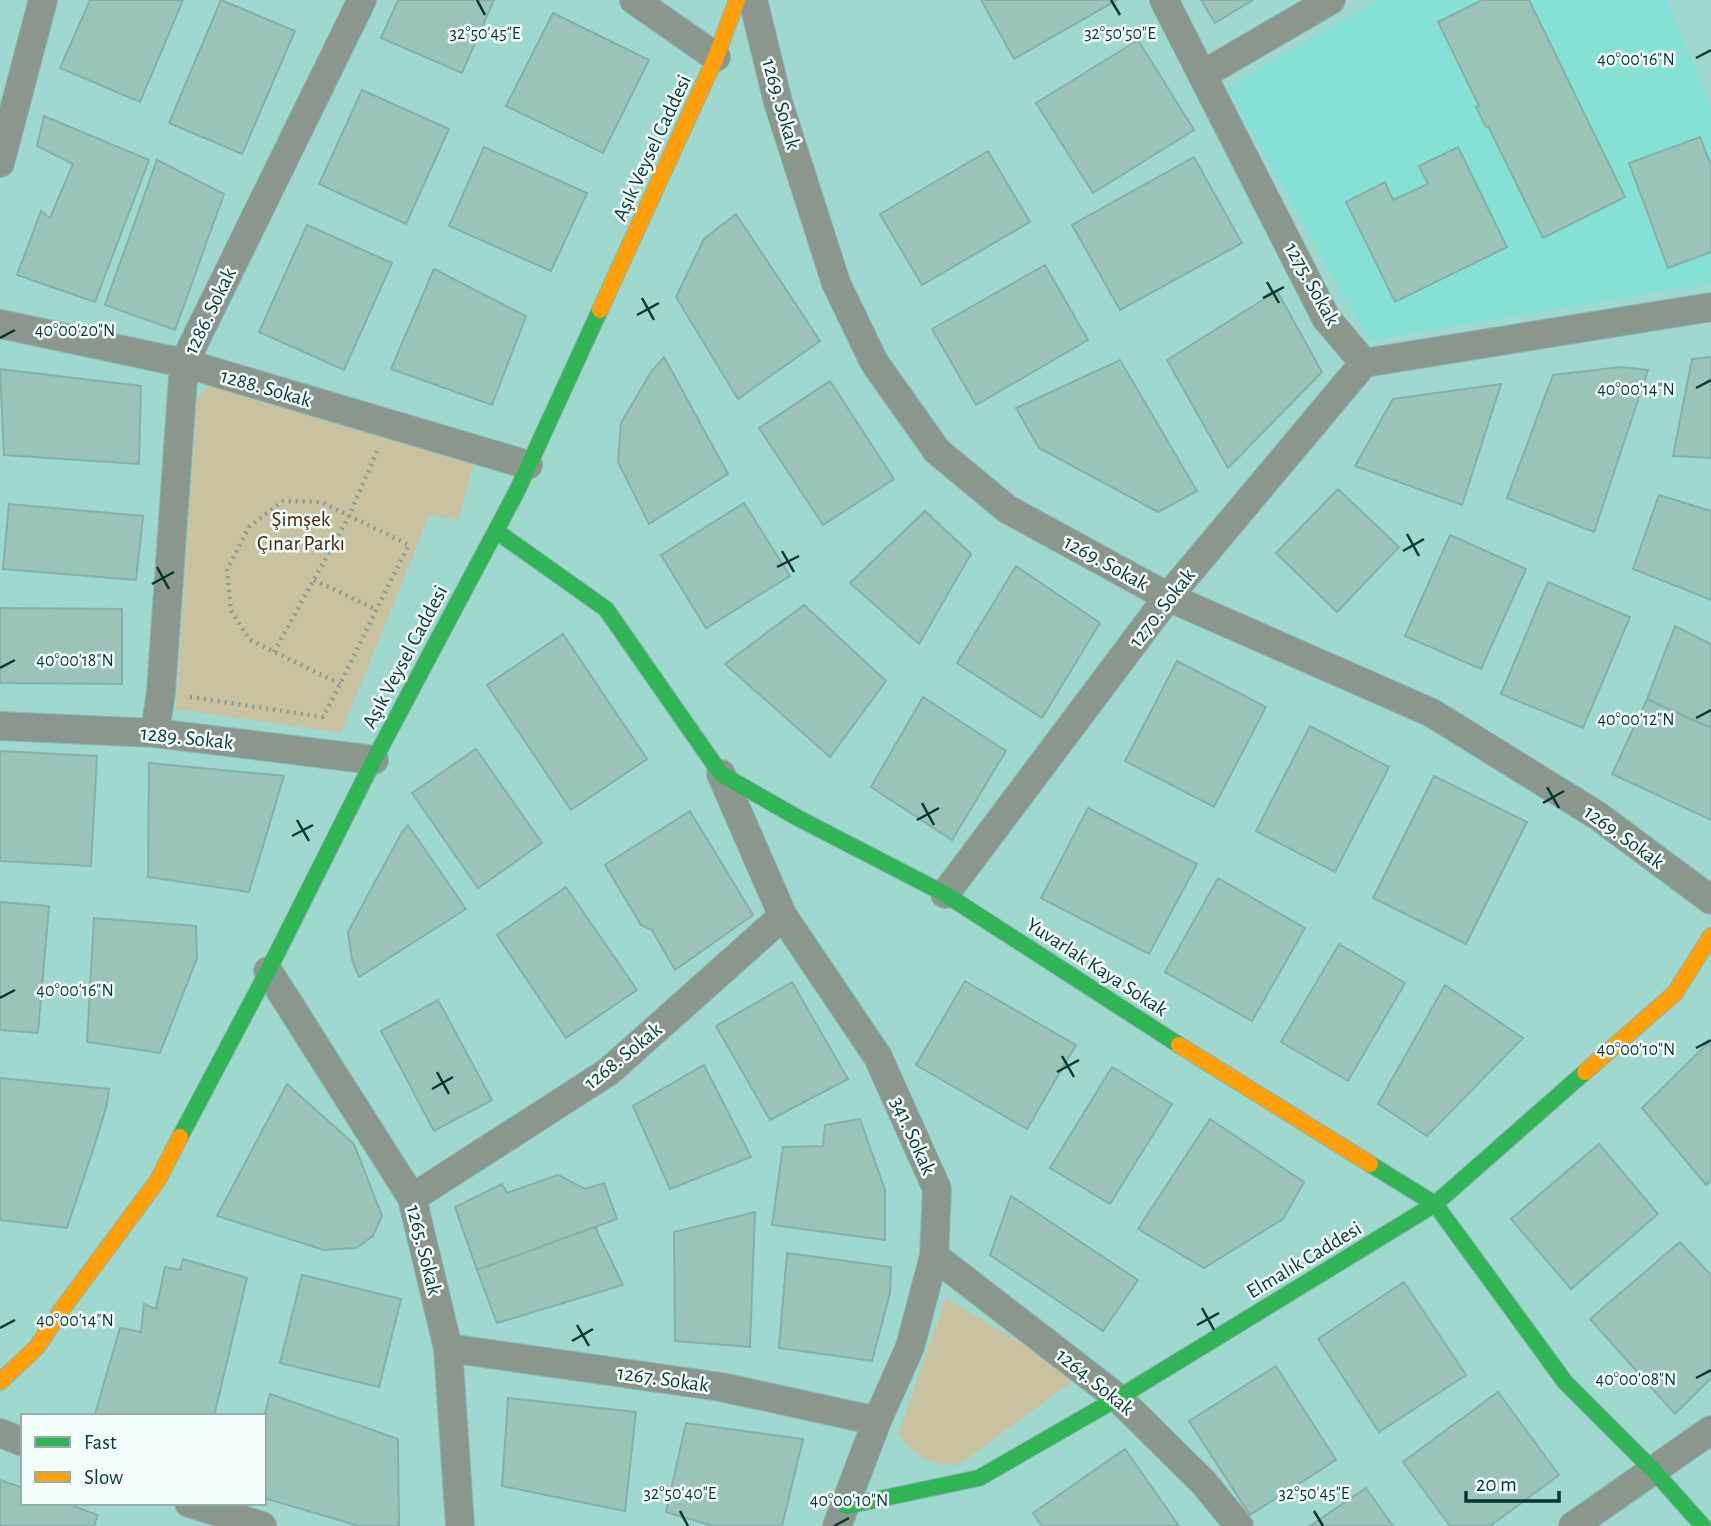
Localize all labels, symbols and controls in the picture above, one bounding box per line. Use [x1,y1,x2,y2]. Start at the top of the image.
text: 32°50'45"E [450,25,521,43]
text: 32°50'50"E [1084,25,1156,43]
text: 40°00'16"N [1597,51,1675,69]
street label: 1269. Sokak [758,56,804,152]
street label: Aşık Veysel Caddesi [609,72,695,224]
street label: 1275. Sokak [1281,239,1343,329]
street label: 1286. Sokak [180,264,240,357]
text: 40°00'20"N [35,322,115,340]
street label: 1288. Sokak [218,365,314,411]
text: 40°00'14"N [1597,381,1675,399]
park label: Şimşek Çınar Parkı [257,509,345,554]
street label: 1269. Sokak [1060,531,1152,595]
street label: 1270. Sokak [1125,565,1199,651]
street label: Aşık Veysel Caddesi [359,582,451,732]
text: 40°00'18"N [36,652,114,670]
text: 40°00'12"N [1597,711,1675,729]
street label: 1289. Sokak [140,723,235,753]
street label: 1269. Sokak [1580,801,1668,873]
street label: Yuvarlak Kaya Sokak [1023,914,1172,1021]
text: 40°00'16"N [36,982,114,1000]
street label: 1268. Sokak [580,1018,666,1093]
text: 40°00'10"N [1597,1041,1675,1059]
street label: 341. Sokak [887,1094,940,1178]
street label: 1265. Sokak [403,1203,445,1298]
street label: Elmalık Caddesi [1243,1218,1365,1302]
text: 40°00'14"N [36,1312,114,1330]
street label: 1264. Sokak [1052,1344,1138,1420]
street label: 1267. Sokak [616,1362,710,1396]
text: 40°00'08"N [1596,1371,1676,1389]
legend [21,1414,266,1505]
text: Fast [84,1432,117,1453]
scale bar [1466,1460,1559,1504]
text: Slow [84,1467,123,1488]
text: 20 m [1476,1474,1517,1495]
text: 32°50'40"E [644,1485,717,1503]
text: 32°50'45"E [1279,1485,1350,1503]
text: 40°00'10"N [810,1492,888,1510]

